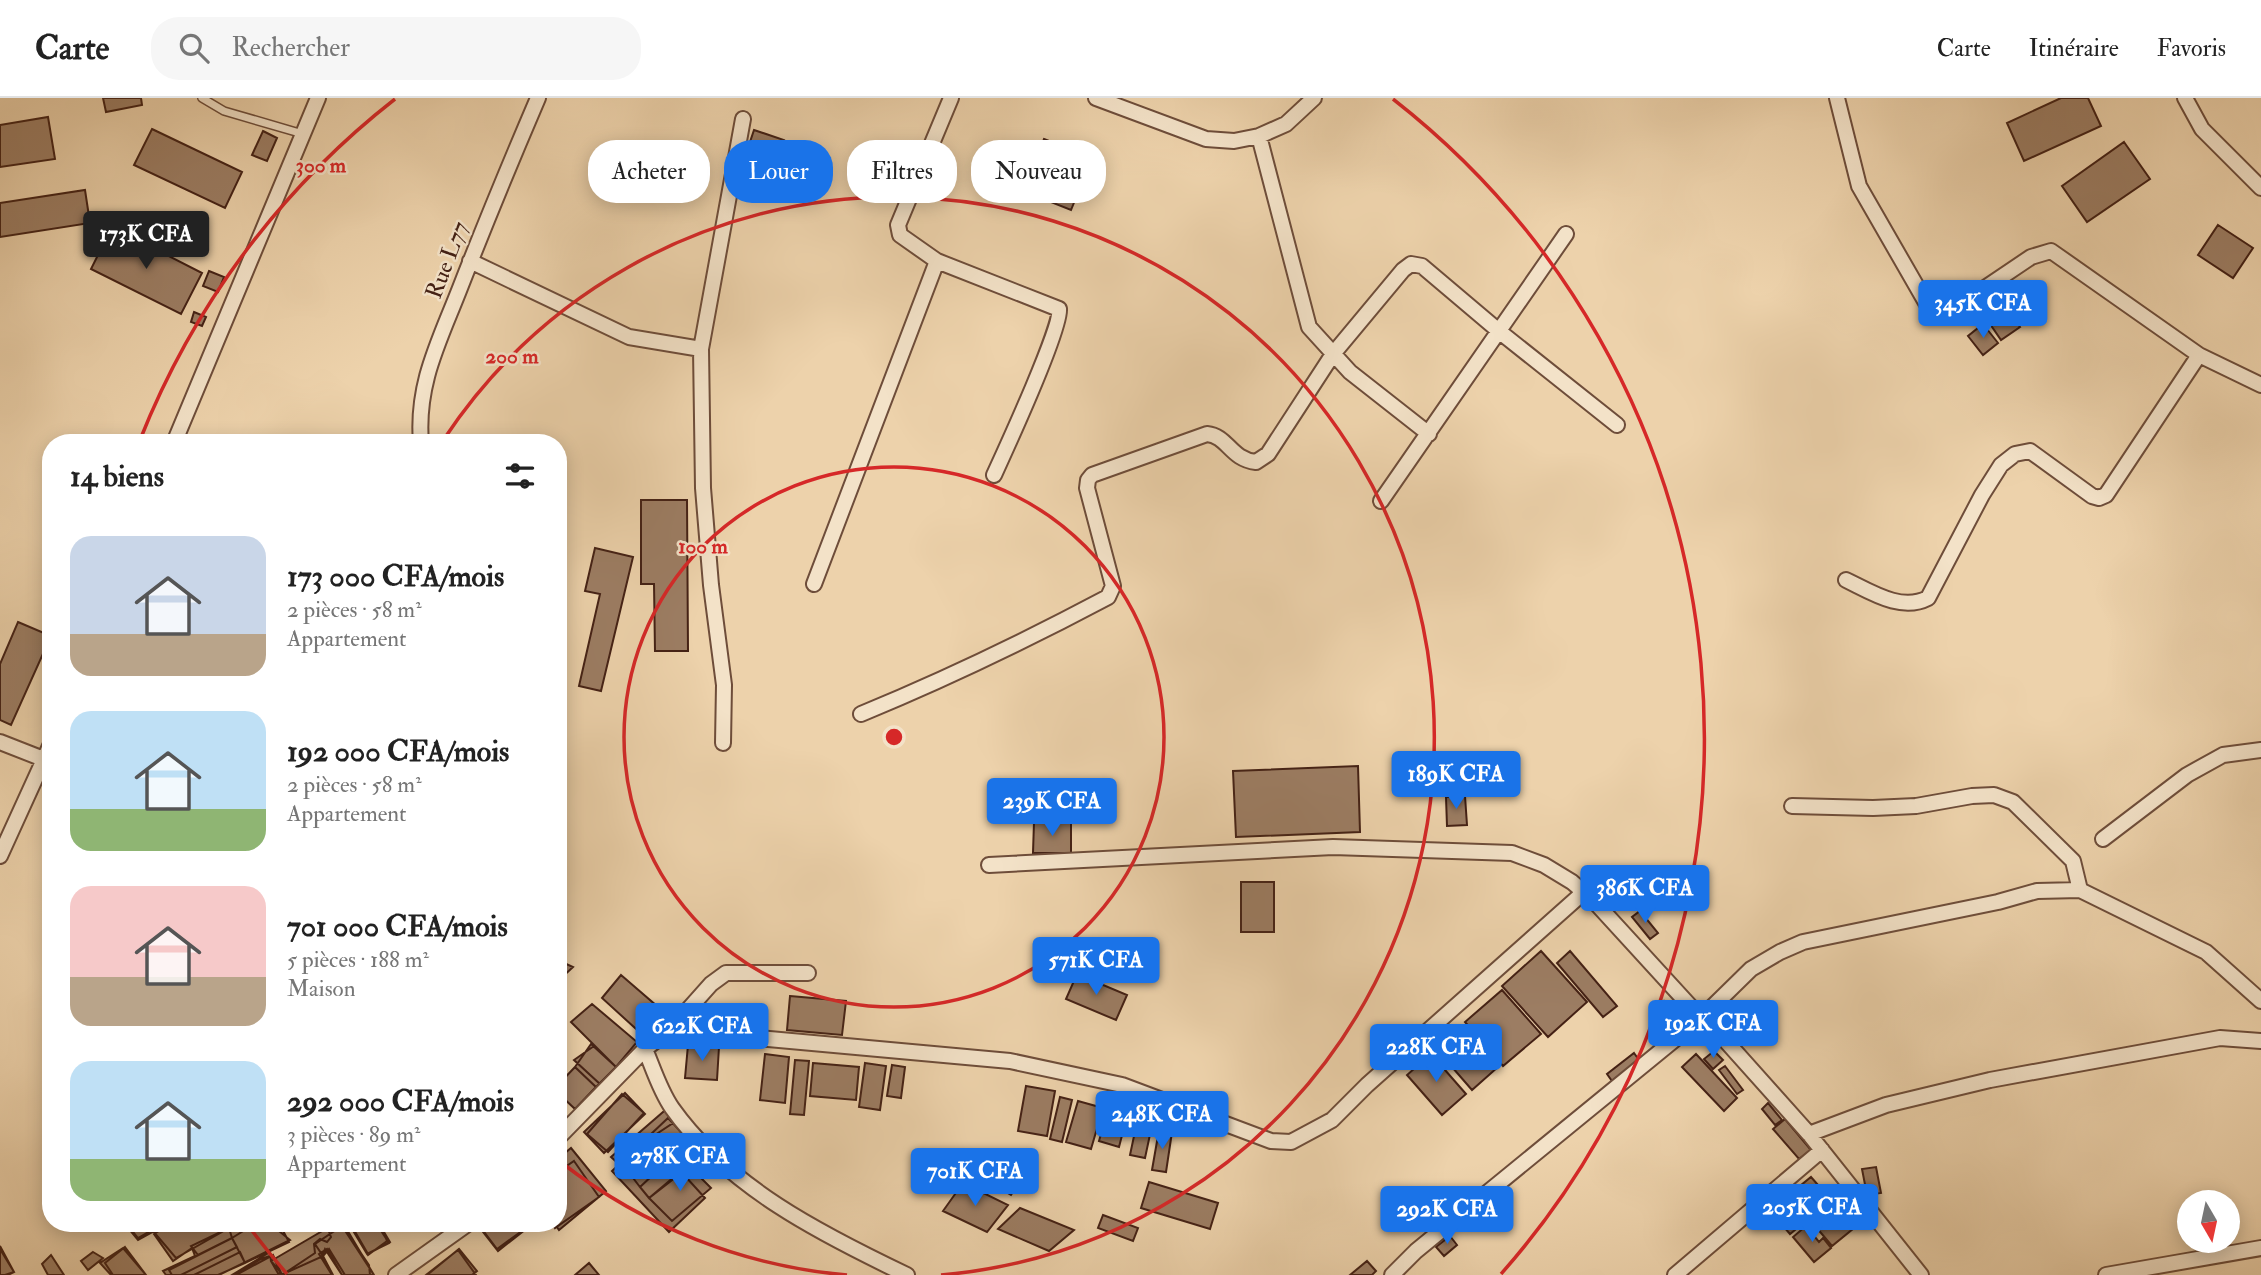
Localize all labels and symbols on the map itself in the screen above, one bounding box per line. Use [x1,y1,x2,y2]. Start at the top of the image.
text: 300 m [296,152,347,179]
pin: 173K CFA [74,212,218,271]
street label: Rue L77 [419,217,475,303]
pin: 345K CFA [1911,280,2055,340]
text: 200 m [486,343,539,370]
text: 100 m [678,533,729,560]
centre of rings [882,725,906,749]
pin: 189K CFA [1384,752,1528,811]
pin: 239K CFA [980,778,1124,838]
pin: 386K CFA [1573,866,1717,925]
pin: 571K CFA [1024,937,1168,997]
pin: 192K CFA [1641,1000,1785,1060]
pin: 622K CFA [630,1004,774,1063]
pin: 228K CFA [1364,1024,1508,1084]
pin: 248K CFA [1090,1091,1234,1151]
pin: 278K CFA [608,1134,752,1193]
pin: 701K CFA [903,1148,1047,1208]
pin: 205K CFA [1740,1184,1884,1244]
pin: 292K CFA [1375,1186,1519,1246]
north arrow [2177,1190,2240,1253]

